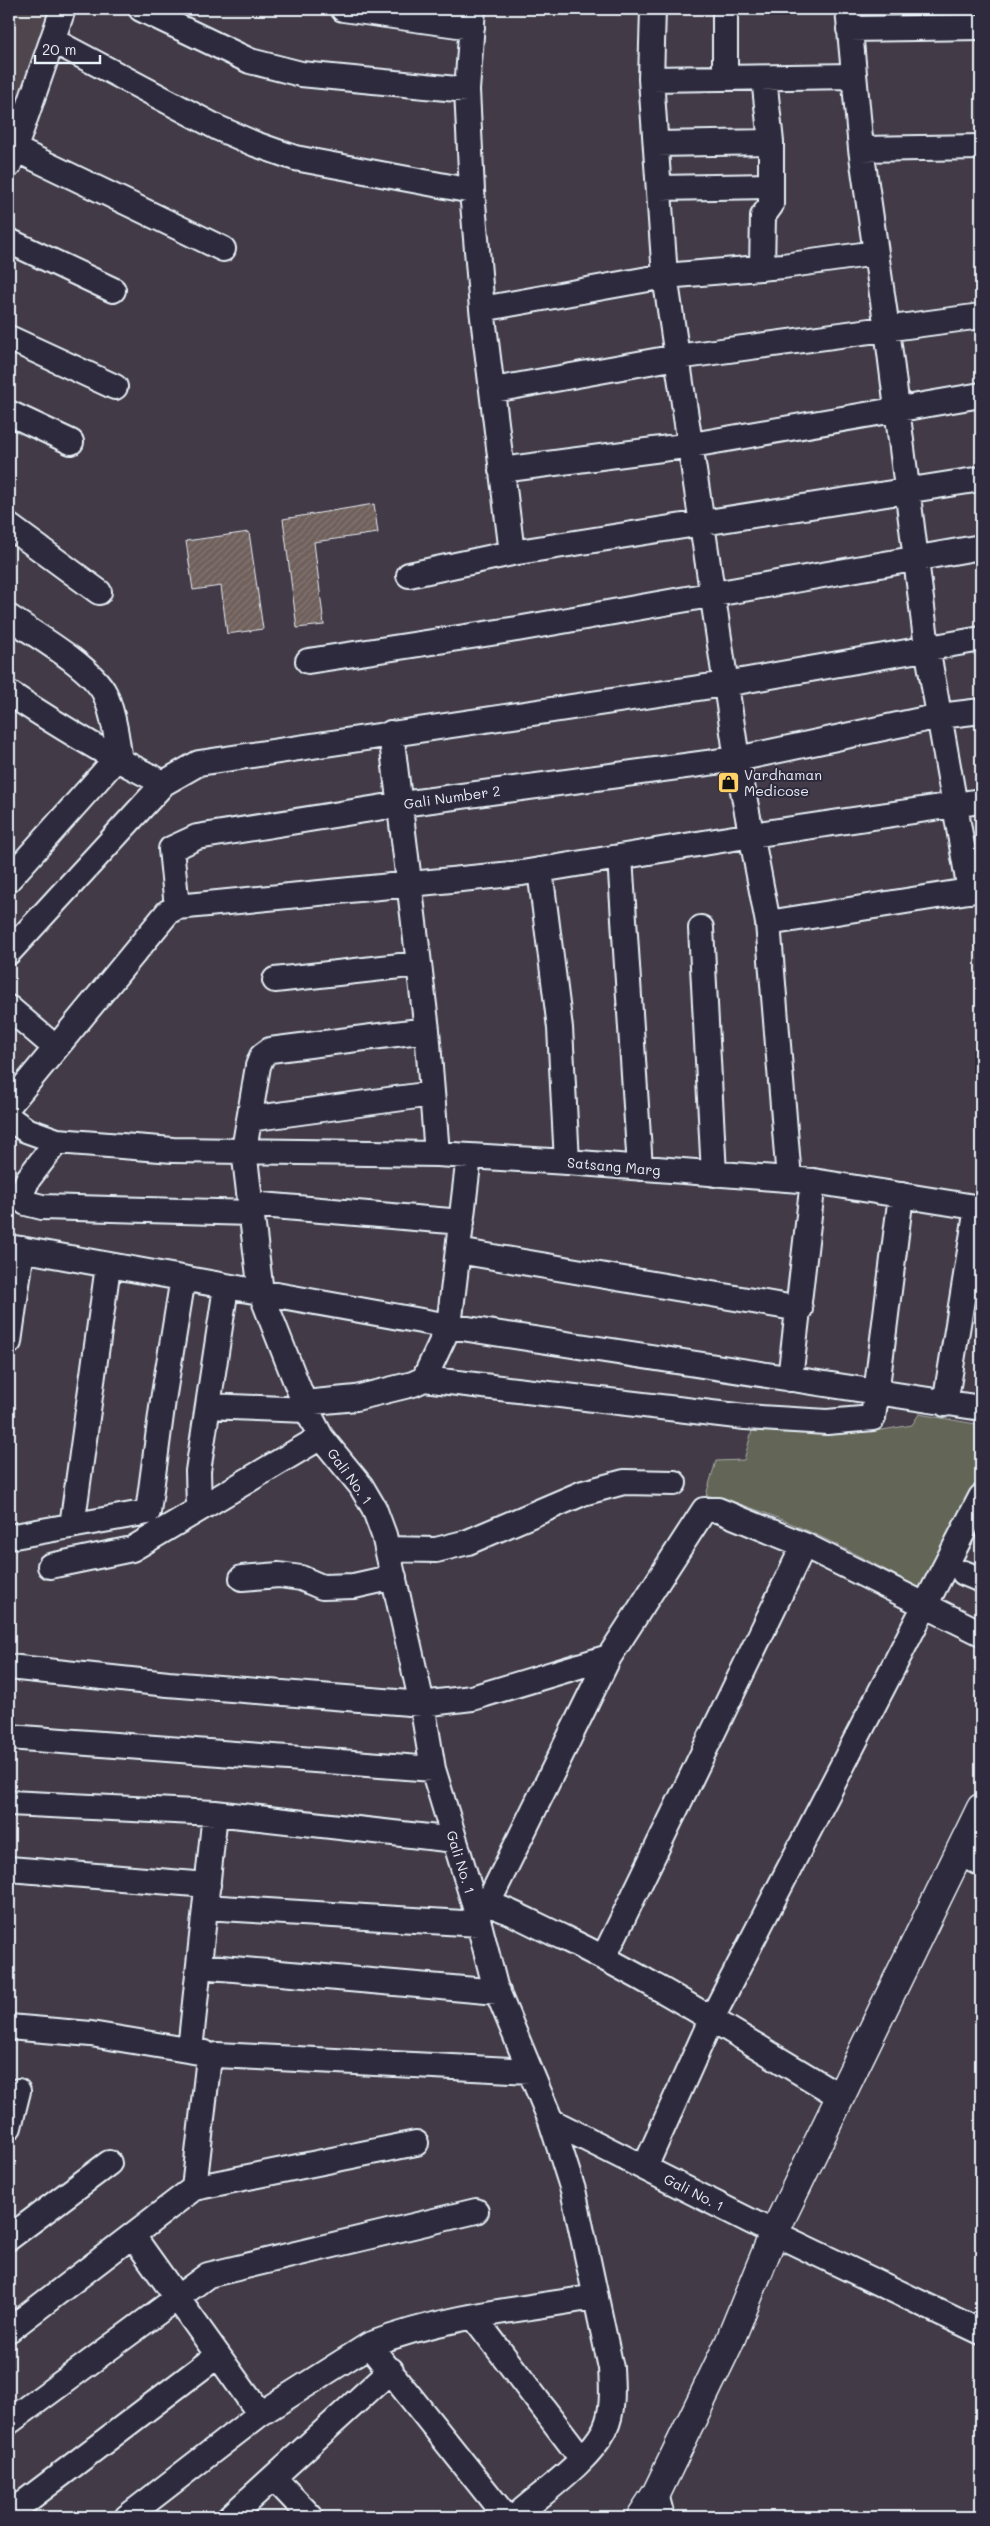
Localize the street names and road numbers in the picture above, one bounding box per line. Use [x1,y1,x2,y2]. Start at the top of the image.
street label: Gali Number 2 [402,781,502,813]
street label: Satsang Marg [567,1152,661,1180]
street label: Gali No. 1 [323,1444,377,1508]
street label: Gali No. 1 [442,1828,480,1896]
street label: Gali No. 1 [661,2169,727,2215]

